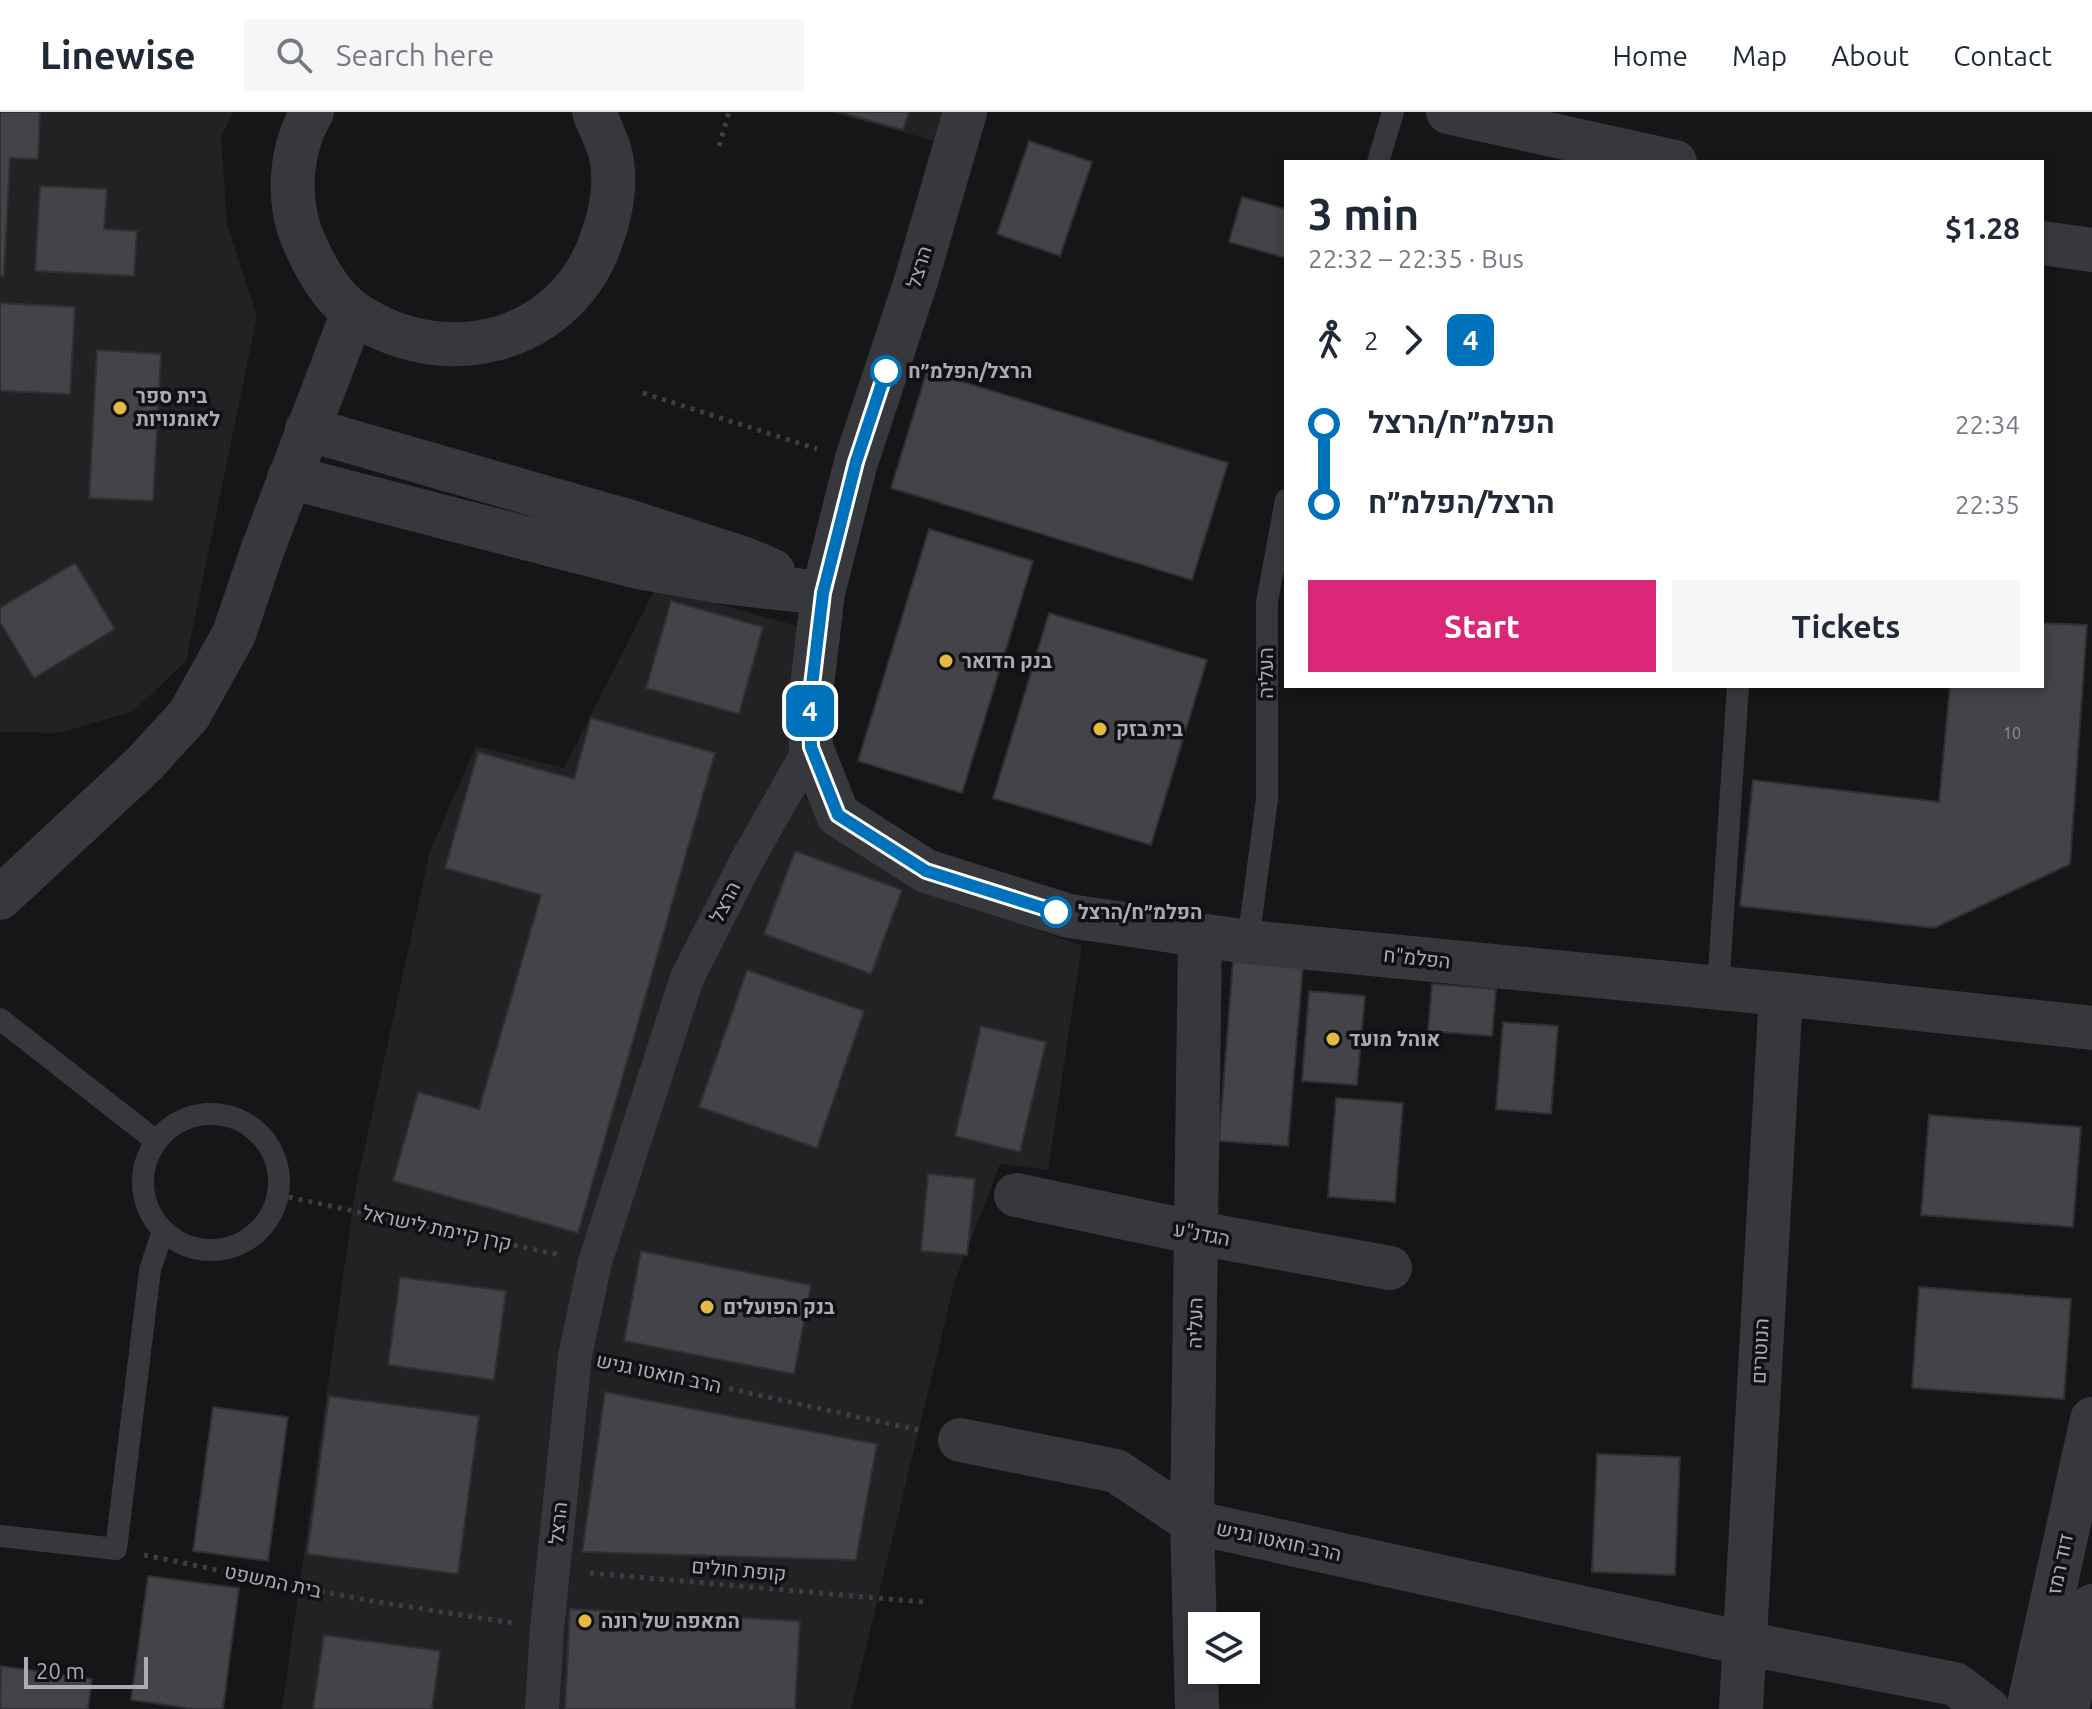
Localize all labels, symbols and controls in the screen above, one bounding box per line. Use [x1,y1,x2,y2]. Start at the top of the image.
search box [244,19,804,91]
icon: search [272,33,316,77]
text: Linewise [40,34,196,76]
text: Search here [336,38,494,72]
text: Home [1613,40,1688,71]
text: Map [1732,40,1787,71]
text: About [1831,40,1909,71]
text: Contact [1953,40,2052,71]
text: 3 min [1308,189,1419,238]
text: $1.28 [1945,211,2020,245]
street label: הרצל [901,243,936,291]
text: 22:32 – 22:35 · Bus [1308,244,1524,273]
icon: walk [1308,318,1352,362]
icon: forward [1391,318,1435,362]
text: 4 [1463,324,1478,355]
text: 2 [1364,326,1379,355]
marker: הרצל/הפלמ״ח [871,356,901,386]
place label: הרצל/הפלמ״ח [908,359,1032,382]
place label: בית ספר לאומנויות [136,384,220,430]
marker: בית ספר לאומנויות [111,399,129,417]
text: הפלמ״ח/הרצל [1368,405,1555,439]
text: 22:34 [1955,410,2020,439]
text: הרצל/הפלמ״ח [1368,485,1555,519]
text: 22:35 [1955,490,2020,519]
button: Start [1308,580,1656,672]
button: Tickets [1672,580,2020,672]
street label: העליה [1254,647,1277,699]
place label: בנק הדואר [962,649,1052,672]
marker: בנק הדואר [937,652,955,670]
line badge: 4 [784,685,836,737]
text: 4 [802,695,818,726]
place label: בית בזק [1116,717,1183,740]
marker: בית בזק [1091,720,1109,738]
house number: 10 [2003,724,2021,742]
street label: הרצל [705,877,745,926]
marker: הפלמ״ח/הרצל [1041,897,1071,927]
place label: הפלמ״ח/הרצל [1078,900,1202,923]
street label: הפלמ"ח [1382,943,1452,972]
place label: אוהל מועד [1349,1027,1440,1050]
marker: אוהל מועד [1324,1030,1342,1048]
street label: קרן קיימת לישראל [360,1200,514,1255]
street label: הגדנ"ע [1172,1217,1232,1250]
place label: בנק הפועלים [723,1295,835,1318]
street label: העליה [1183,1297,1206,1349]
marker: בנק הפועלים [698,1298,716,1316]
street label: הנוטרים [1746,1318,1773,1384]
street label: הרב חואטו גניש [594,1348,724,1397]
street label: הרצל [544,1500,571,1545]
street label: הרב חואטו גניש [1214,1516,1344,1565]
street label: דוד רמז [2042,1532,2077,1596]
street label: קופת חולים [691,1554,787,1585]
street label: בית המשפט [222,1559,324,1602]
place label: המאפה של רונה [601,1609,740,1632]
marker: המאפה של רונה [576,1612,594,1630]
map controls [1188,1612,1260,1684]
button: layers [1188,1612,1260,1684]
scale bar [24,1653,148,1689]
text: 20 m [36,1658,85,1683]

